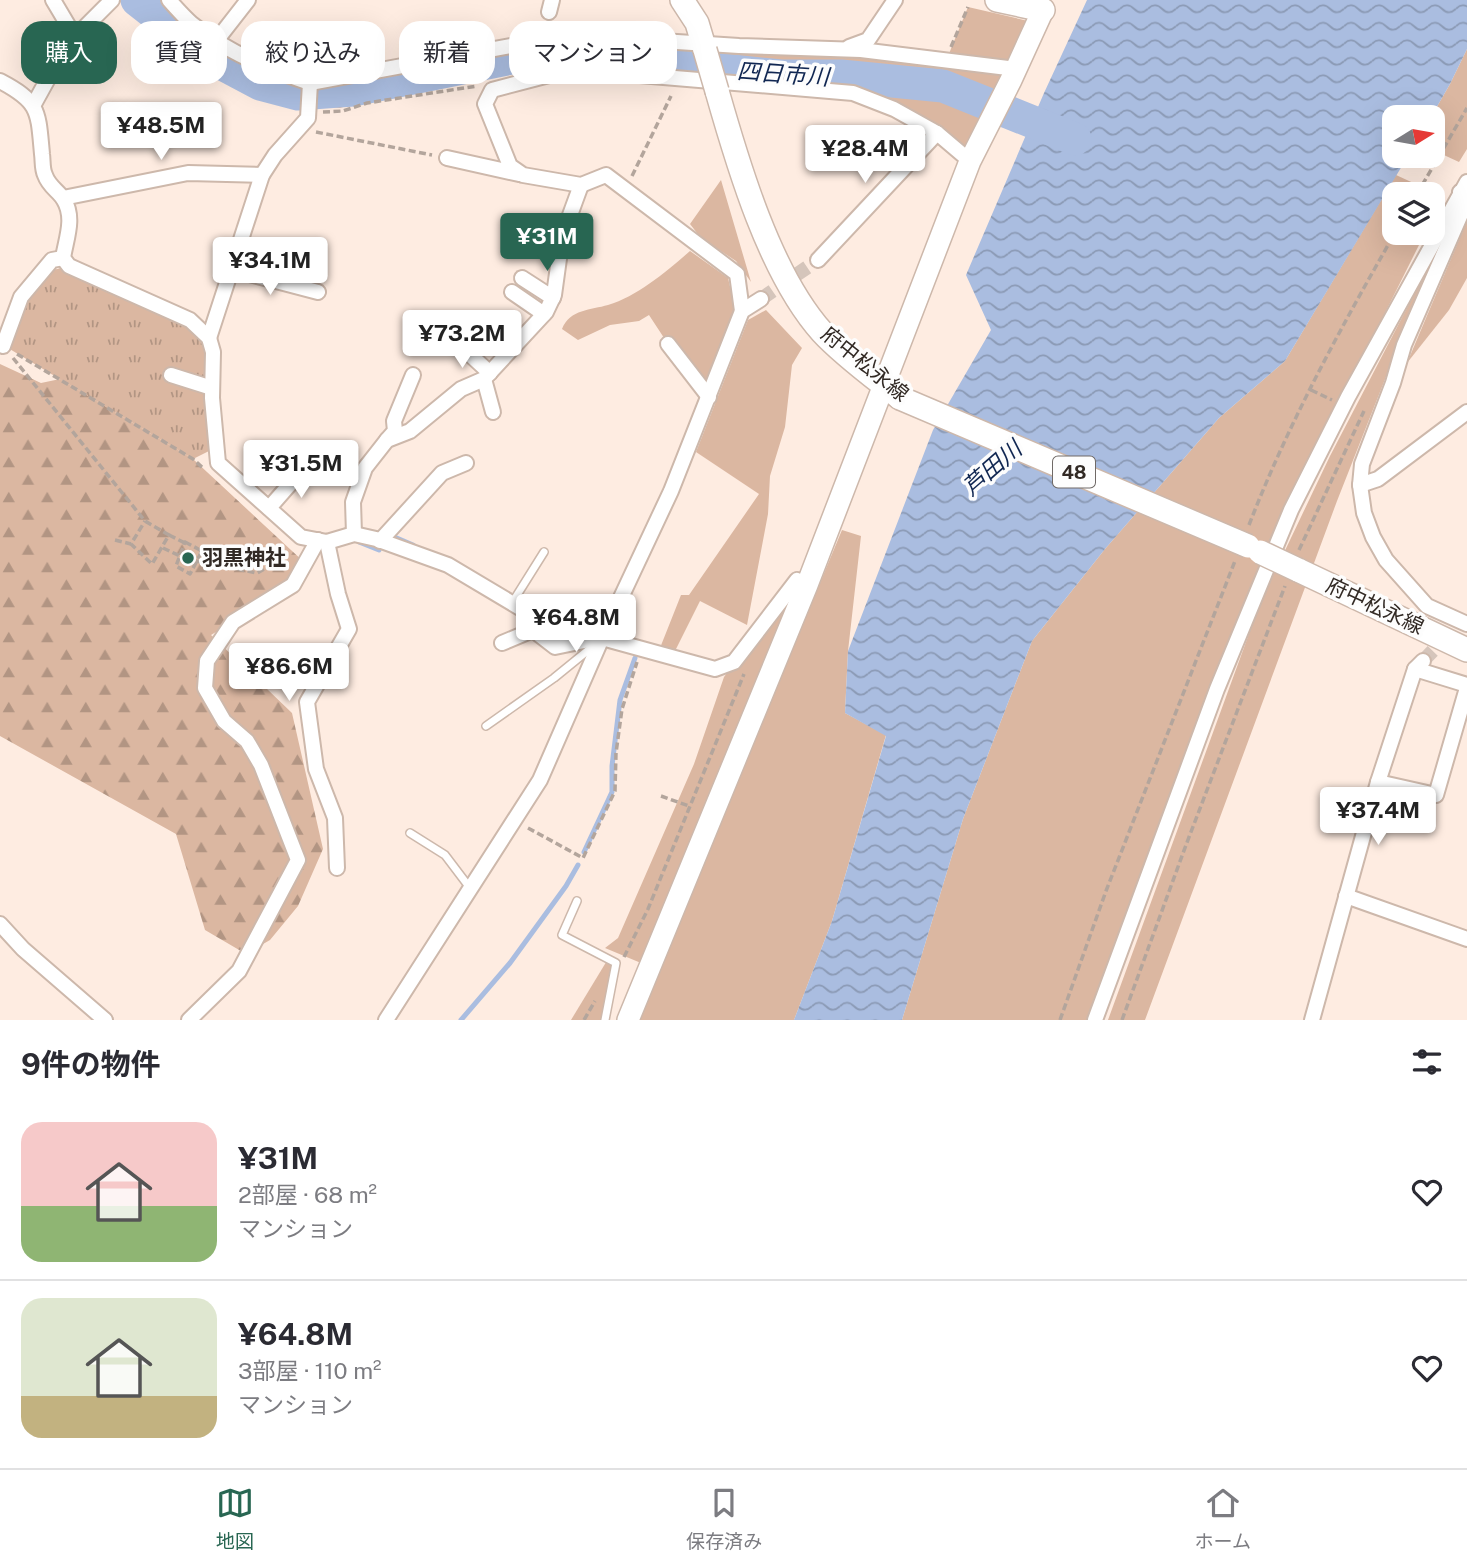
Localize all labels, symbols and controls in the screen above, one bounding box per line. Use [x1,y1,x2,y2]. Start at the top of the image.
chip: 購入 [21,21,117,84]
chip: 賃貸 [131,21,227,84]
chip: 絞り込み [241,21,385,84]
chip: 新着 [399,21,495,84]
chip: マンション [509,21,677,84]
water label: 四日市川 [736,57,833,90]
pin: ¥48.5M [104,102,218,162]
north arrow [1382,105,1446,168]
map controls [1382,105,1445,245]
text: ¥48.5M [117,111,205,138]
pin: ¥28.4M [808,125,922,185]
text: ¥28.4M [821,134,909,161]
button: layers [1382,182,1445,245]
pin: ¥31M [506,214,588,273]
text: ¥31M [516,222,578,249]
pin: ¥34.1M [213,238,327,297]
text: ¥34.1M [229,246,311,273]
pin: ¥73.2M [405,310,519,370]
text: ¥73.2M [419,319,506,346]
street label: 府中松永線 [817,321,914,406]
water label: 芦田川 [957,433,1029,500]
pin: ¥31.5M [244,440,358,500]
text: ¥31.5M [259,449,343,476]
road number: 48 [1053,457,1095,488]
place label: 羽黒神社 [202,545,286,570]
marker: 羽黒神社 [180,550,196,566]
street label: 府中松永線 [1322,572,1428,639]
pin: ¥64.8M [519,594,633,654]
text: ¥64.8M [532,603,620,630]
pin: ¥86.6M [232,644,346,703]
text: ¥86.6M [245,652,333,679]
pin: ¥37.4M [1321,788,1435,847]
text: ¥37.4M [1336,796,1420,823]
icon: filters [1408,1043,1446,1081]
text: 9件の物件 [21,1046,161,1082]
text: ¥31M [238,1140,318,1176]
icon: home [77,1150,161,1234]
icon: heart [1408,1173,1446,1211]
text: 2部屋 · 68 m² [238,1181,377,1208]
text: マンション [238,1215,353,1242]
text: ¥64.8M [238,1316,353,1352]
icon: home [77,1326,161,1410]
icon: heart [1408,1349,1446,1387]
text: 3部屋 · 110 m² [238,1357,382,1384]
text: マンション [238,1391,353,1418]
tab: 地図 [216,1484,254,1553]
tab: 保存済み [686,1484,762,1553]
tab: ホーム [1194,1484,1251,1553]

